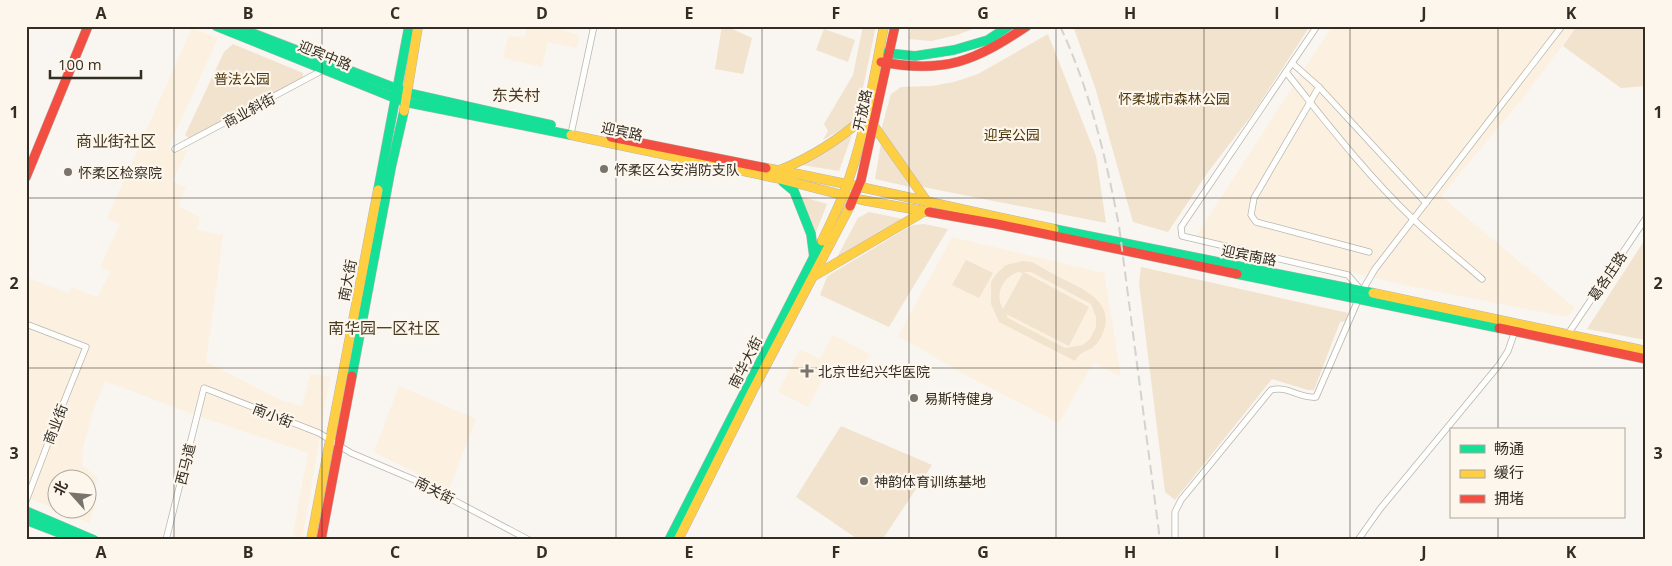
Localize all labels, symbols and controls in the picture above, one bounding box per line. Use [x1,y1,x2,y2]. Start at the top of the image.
text: A [95,2,107,24]
text: B [243,2,253,24]
text: C [390,2,400,24]
text: D [536,2,548,24]
text: E [685,2,694,24]
text: F [832,2,840,24]
text: G [977,2,989,24]
text: H [1124,2,1136,24]
text: I [1274,2,1280,24]
text: J [1419,2,1427,24]
text: K [1566,2,1577,24]
street label: 迎宾中路 [295,36,355,74]
scale bar [50,48,141,80]
text: 100 m [58,54,102,74]
park label: 普法公园 [214,69,270,88]
district label: 东关村 [492,84,540,106]
street label: 开放路 [848,87,876,133]
street label: 商业斜街 [220,88,278,132]
park label: 怀柔城市森林公园 [1118,89,1230,108]
text: 1 [9,101,19,123]
text: 1 [1653,101,1663,123]
street label: 迎宾路 [599,117,645,145]
park label: 迎宾公园 [984,125,1040,144]
district label: 商业街社区 [76,130,156,152]
place label: 怀柔区公安消防支队 [614,160,740,179]
place label: 怀柔区检察院 [78,163,162,182]
marker: 怀柔区公安消防支队 [598,163,610,175]
marker: 怀柔区检察院 [62,166,74,178]
street label: 迎宾南路 [1220,240,1278,270]
street label: 葛各庄路 [1583,247,1631,305]
street label: 南大街 [334,258,360,302]
text: 2 [9,272,19,294]
text: 2 [1653,272,1663,294]
district label: 南华园一区社区 [328,317,440,339]
street label: 南华大街 [724,333,766,391]
place label: 北京世纪兴华医院 [818,362,930,381]
marker: 北京世纪兴华医院 [800,364,814,378]
place label: 易斯特健身 [924,389,994,408]
marker: 易斯特健身 [908,392,920,404]
street label: 南小街 [250,399,296,431]
street label: 商业街 [39,401,71,447]
legend [1450,428,1624,518]
text: 畅通 [1494,438,1524,458]
street label: 西马道 [171,441,199,487]
text: 3 [9,442,19,464]
text: 3 [1653,442,1663,464]
text: 缓行 [1494,462,1524,482]
north arrow [48,468,98,518]
street label: 南关街 [412,472,458,508]
place label: 神韵体育训练基地 [874,472,986,491]
marker: 神韵体育训练基地 [858,475,870,487]
text: 北 [48,477,72,498]
text: 拥堵 [1494,488,1524,508]
text: A [95,541,107,563]
text: B [243,541,253,563]
text: C [390,541,400,563]
text: D [536,541,548,563]
text: E [685,541,694,563]
text: F [832,541,840,563]
text: G [977,541,989,563]
text: H [1124,541,1136,563]
text: I [1274,541,1280,563]
text: J [1419,541,1427,563]
text: K [1566,541,1577,563]

